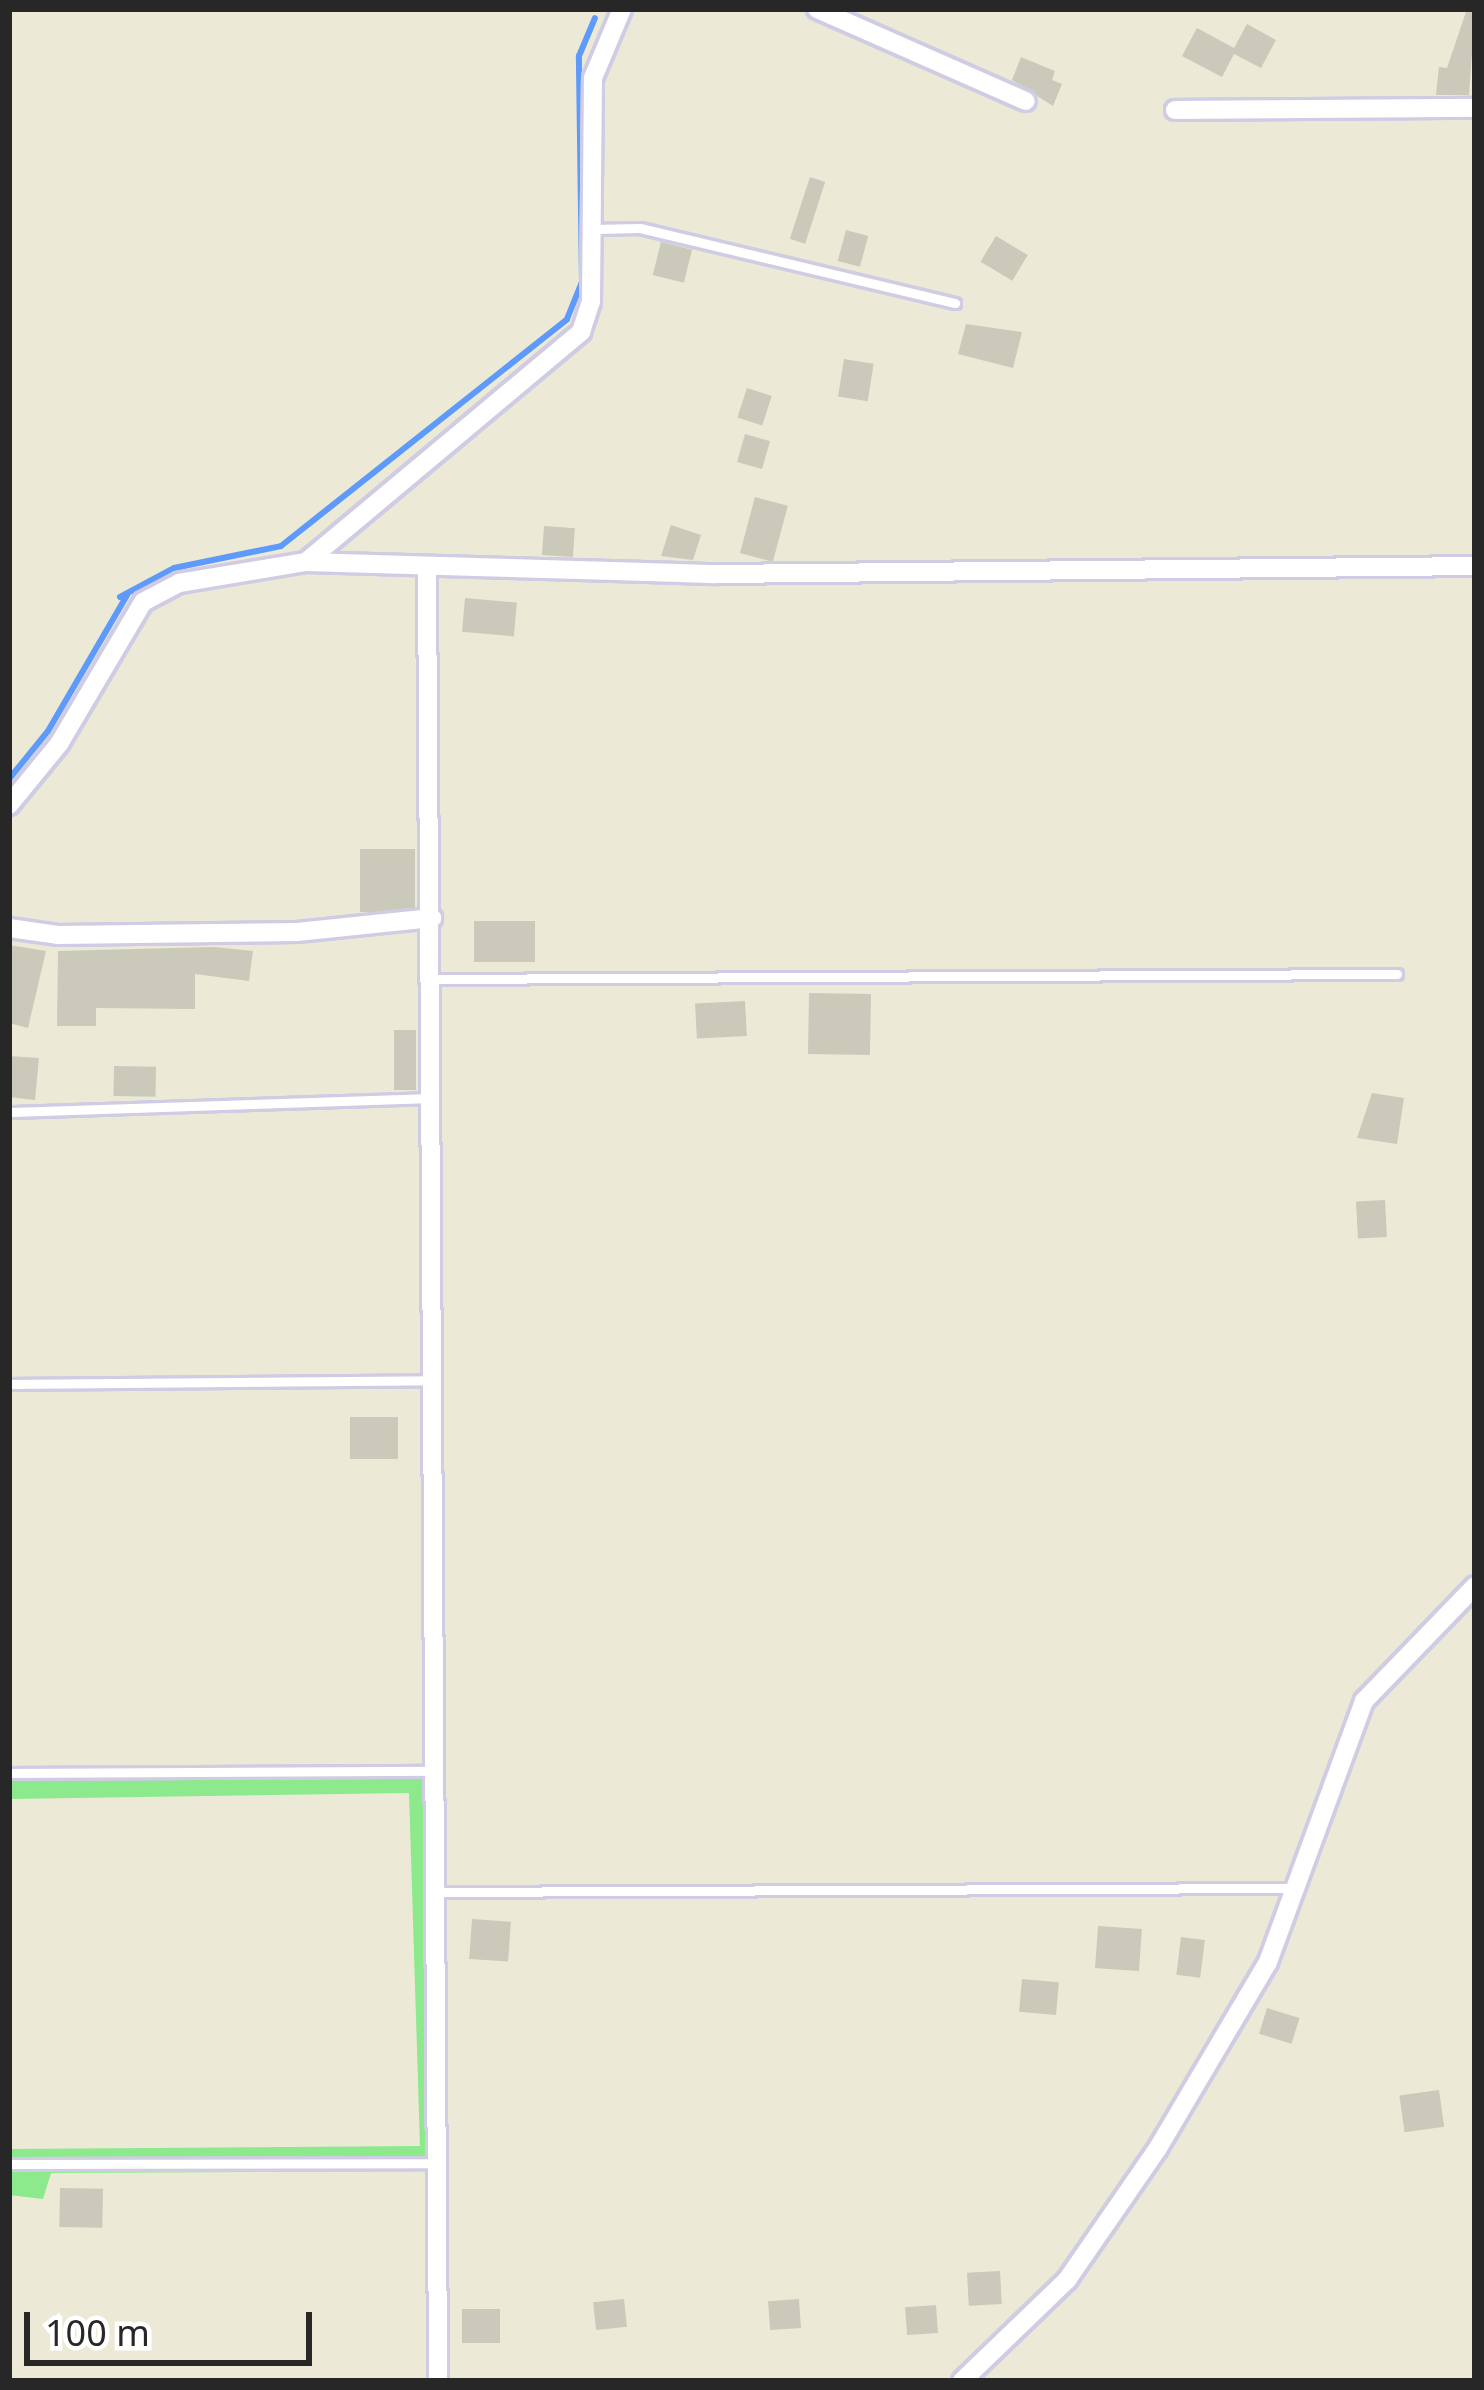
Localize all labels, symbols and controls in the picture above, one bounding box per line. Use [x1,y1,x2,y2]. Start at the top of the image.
scale bar [30,2288,318,2362]
text: 100 m [45,2308,150,2357]

